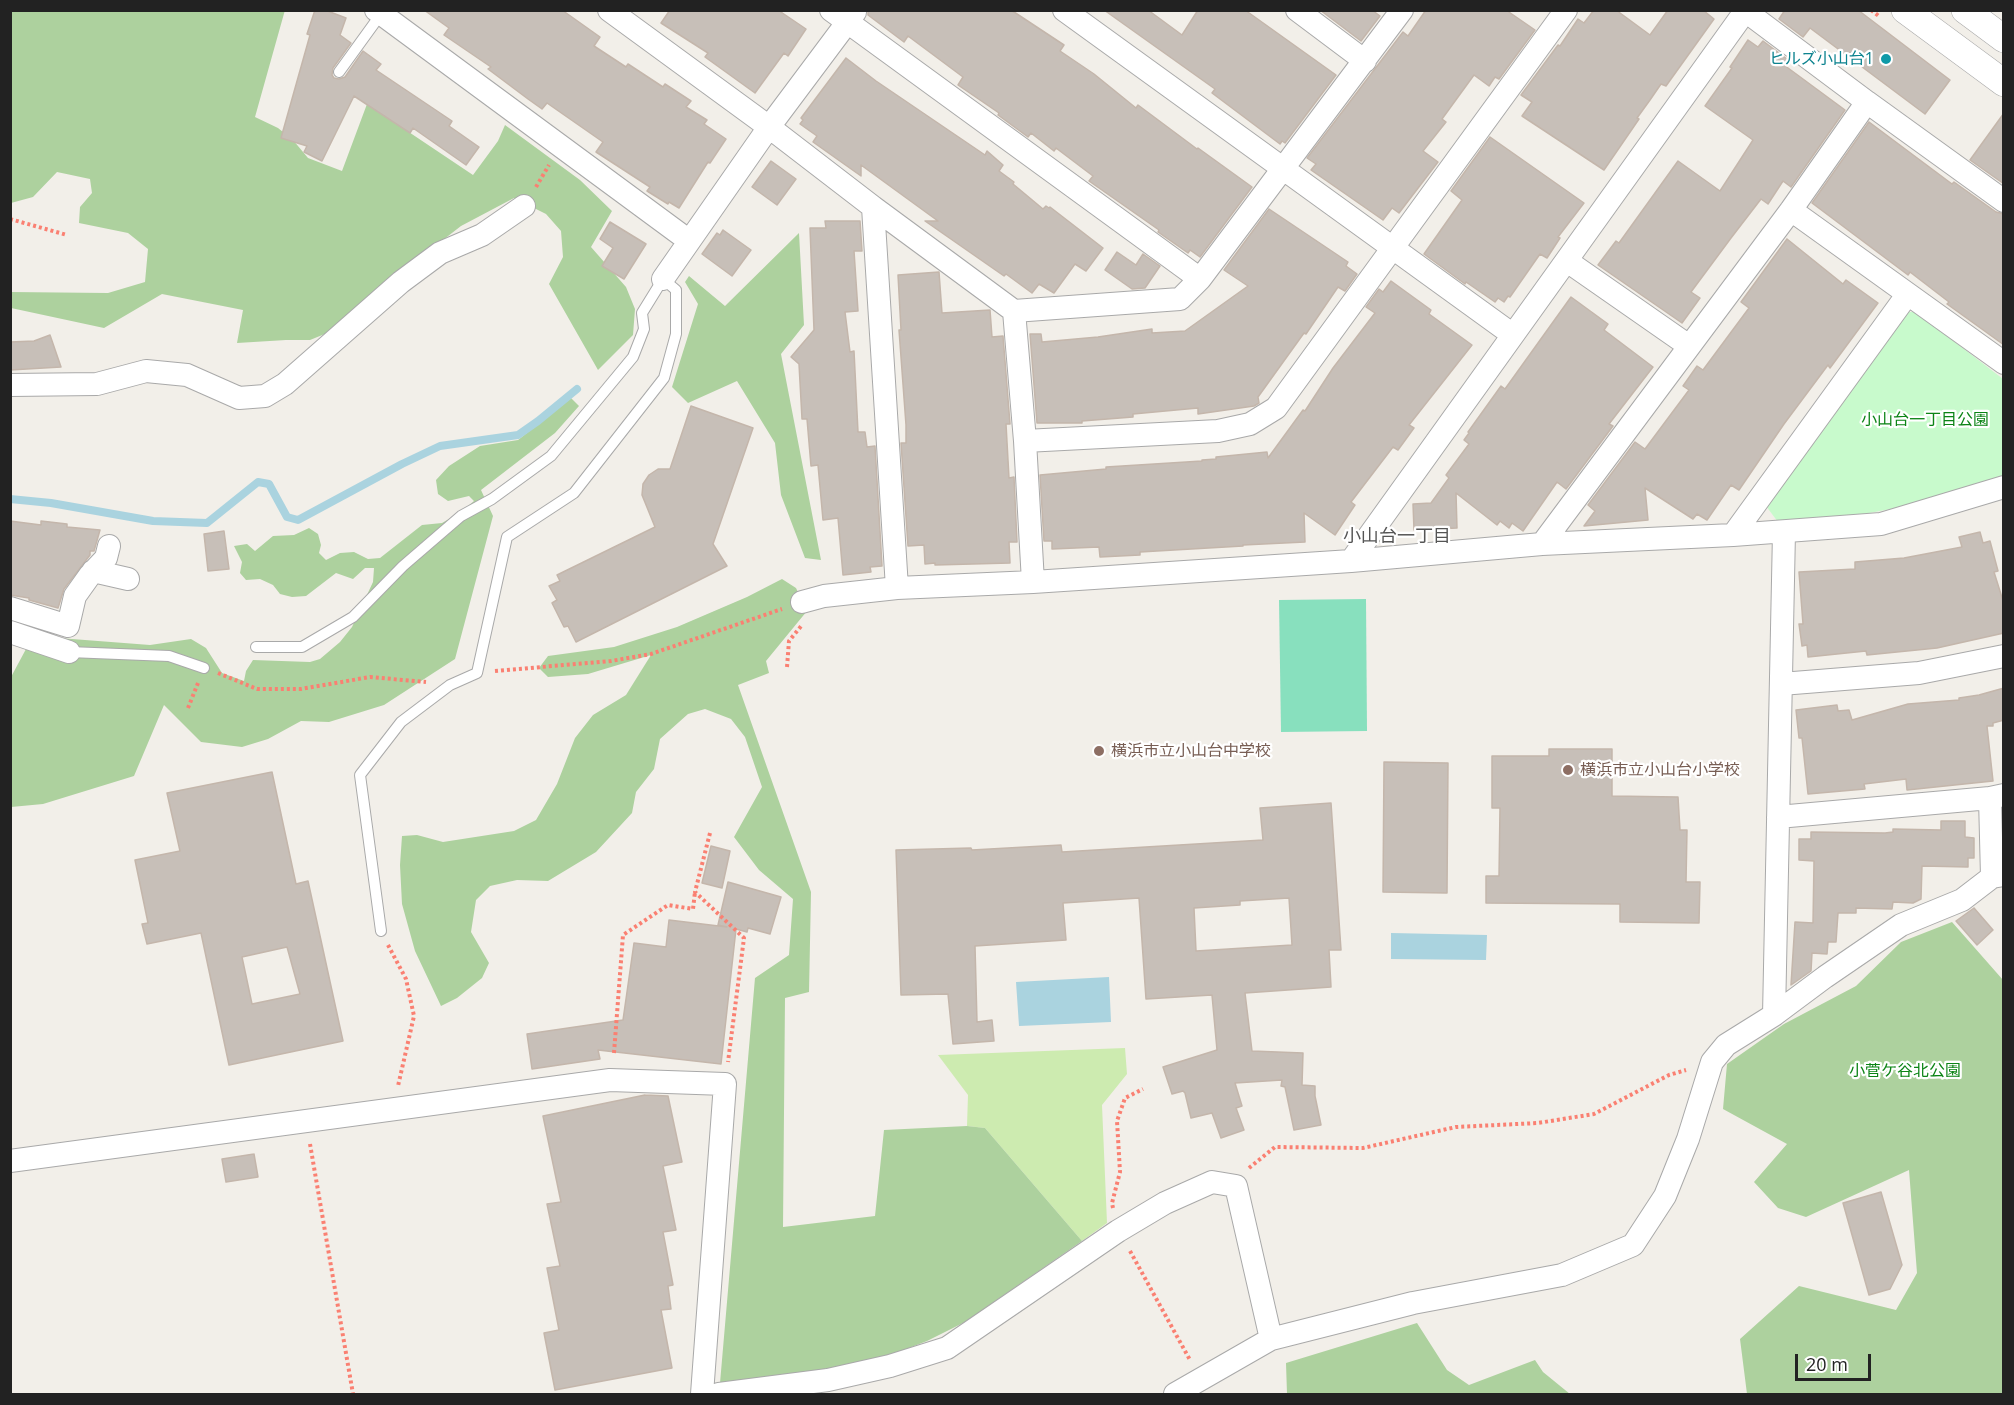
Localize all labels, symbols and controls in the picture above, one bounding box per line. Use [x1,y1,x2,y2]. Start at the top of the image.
place label: ヒルズ小山台1 [1769,49,1874,69]
marker: ヒルズ小山台1 [1879,52,1893,66]
park label: 小山台一丁目公園 [1861,410,1989,430]
district label: 小山台一丁目 [1343,526,1451,548]
place label: 横浜市立小山台中学校 [1111,741,1271,761]
marker: 横浜市立小山台中学校 [1092,744,1106,758]
place label: 横浜市立小山台小学校 [1580,760,1740,780]
marker: 横浜市立小山台小学校 [1561,763,1575,777]
park label: 小菅ケ谷北公園 [1849,1061,1961,1081]
scale bar [1798,1342,1874,1380]
text: 20 m [1806,1352,1848,1376]

